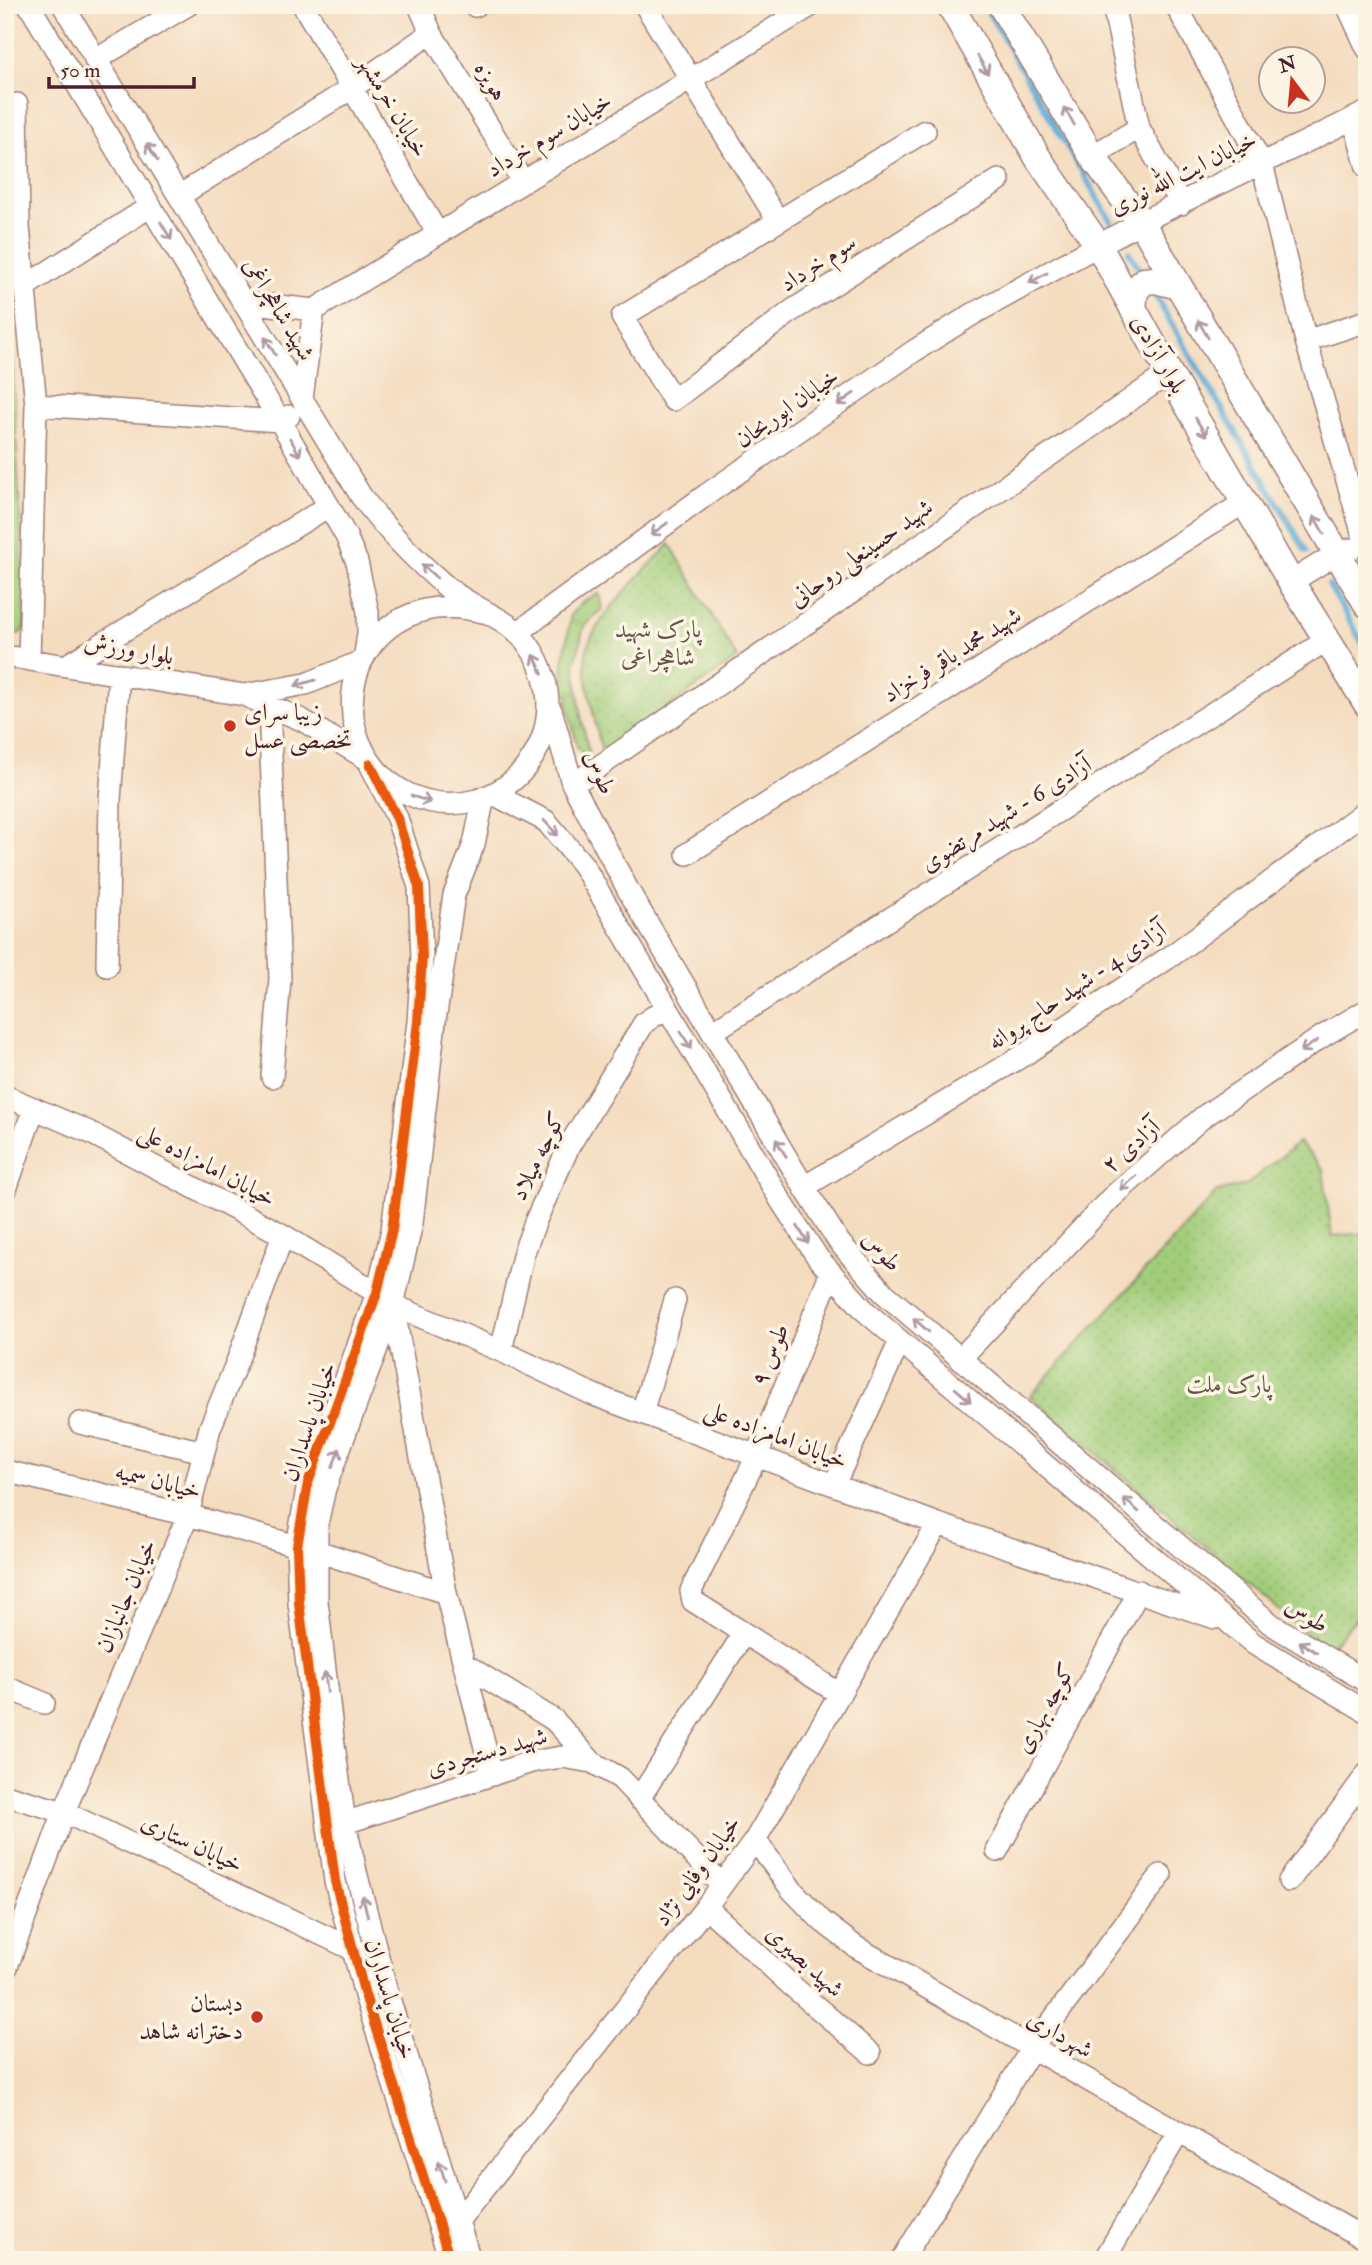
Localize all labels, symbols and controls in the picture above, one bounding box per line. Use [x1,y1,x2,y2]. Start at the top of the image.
scale bar [49,46,194,90]
street label: خیابان خرمشهر [349,46,436,163]
north arrow [1256,46,1326,116]
text: N [1275,50,1300,79]
one-way arrow [977,54,991,74]
street label: هویزه [467,55,515,107]
text: 50 m [60,57,101,84]
street label: خیابان سوم خرداد [480,85,620,189]
one-way arrow [1061,107,1075,127]
street label: خیابان ایت الله نوری [1102,120,1262,222]
one-way arrow [144,142,158,162]
one-way arrow [159,221,173,241]
street label: سوم خرداد [774,227,865,304]
street label: شهید شاهچراغی [236,252,322,366]
one-way arrow [1029,271,1049,285]
street label: بلوار آزادی [1124,308,1194,400]
one-way arrow [1196,319,1210,339]
one-way arrow [263,336,277,356]
street label: خیابان ابوریحان [729,361,845,455]
one-way arrow [837,392,856,406]
one-way arrow [1195,417,1209,437]
one-way arrow [288,437,302,457]
street label: شهید حسینعلی روحانی [783,492,940,615]
one-way arrow [1312,515,1325,536]
one-way arrow [650,521,669,536]
one-way arrow [421,562,438,579]
street label: شهید محمد باقر فرخزاد [877,600,1027,710]
park label: پارک شهید شاهچراغی [615,614,703,673]
street label: بلوار ورزش [82,626,176,672]
one-way arrow [531,654,544,675]
one-way arrow [294,677,316,690]
place label: زیبا سرای تخصصی عسل [244,697,352,757]
marker: زیبا سرای تخصصی عسل [222,718,238,734]
street label: طوس [577,745,623,799]
street label: آزادی 6 - شهید مرتضوی [915,747,1100,880]
one-way arrow [410,793,432,806]
one-way arrow [543,819,559,837]
street label: آزادی 4 - شهید حاج پروانه [981,913,1178,1062]
one-way arrow [679,1029,693,1049]
one-way arrow [1299,1039,1319,1053]
street label: کوچه میلاد [503,1106,574,1206]
street label: آزادی ۲ [1095,1110,1169,1180]
street label: خیابان امامزاده علی [133,1116,281,1215]
one-way arrow [773,1139,787,1159]
one-way arrow [1119,1175,1137,1191]
street label: طوس [855,1224,909,1278]
one-way arrow [795,1225,810,1244]
one-way arrow [913,1317,931,1333]
street label: طوس ۹ [743,1319,797,1391]
street label: خیابان پاسداران [274,1358,345,1486]
park label: پارک ملت [1186,1369,1273,1401]
one-way arrow [954,1387,972,1403]
street label: خیابان امامزاده علی [700,1394,852,1477]
one-way arrow [331,1447,343,1469]
street label: خیابان سمیه [112,1455,204,1507]
one-way arrow [1122,1497,1140,1513]
street label: خیابان جانبازان [88,1534,164,1658]
street label: طوس [1279,1590,1335,1640]
one-way arrow [1299,1639,1319,1653]
street label: کوچه بهاری [1007,1657,1083,1759]
one-way arrow [320,1671,333,1694]
street label: شهید دستجردی [423,1720,551,1784]
street label: خیابان ستاری [136,1806,248,1880]
street label: خیابان وفایی نژاد [646,1809,748,1933]
one-way arrow [358,1895,371,1918]
street label: شهید بصیری [759,1918,851,2004]
street label: خیابان پاسداران [356,1935,423,2063]
place label: دبستان دخترانه شاهد [139,1988,243,2047]
street label: شهرداری [1021,2003,1099,2065]
marker: دبستان دخترانه شاهد [249,2009,265,2025]
one-way arrow [435,2161,447,2183]

